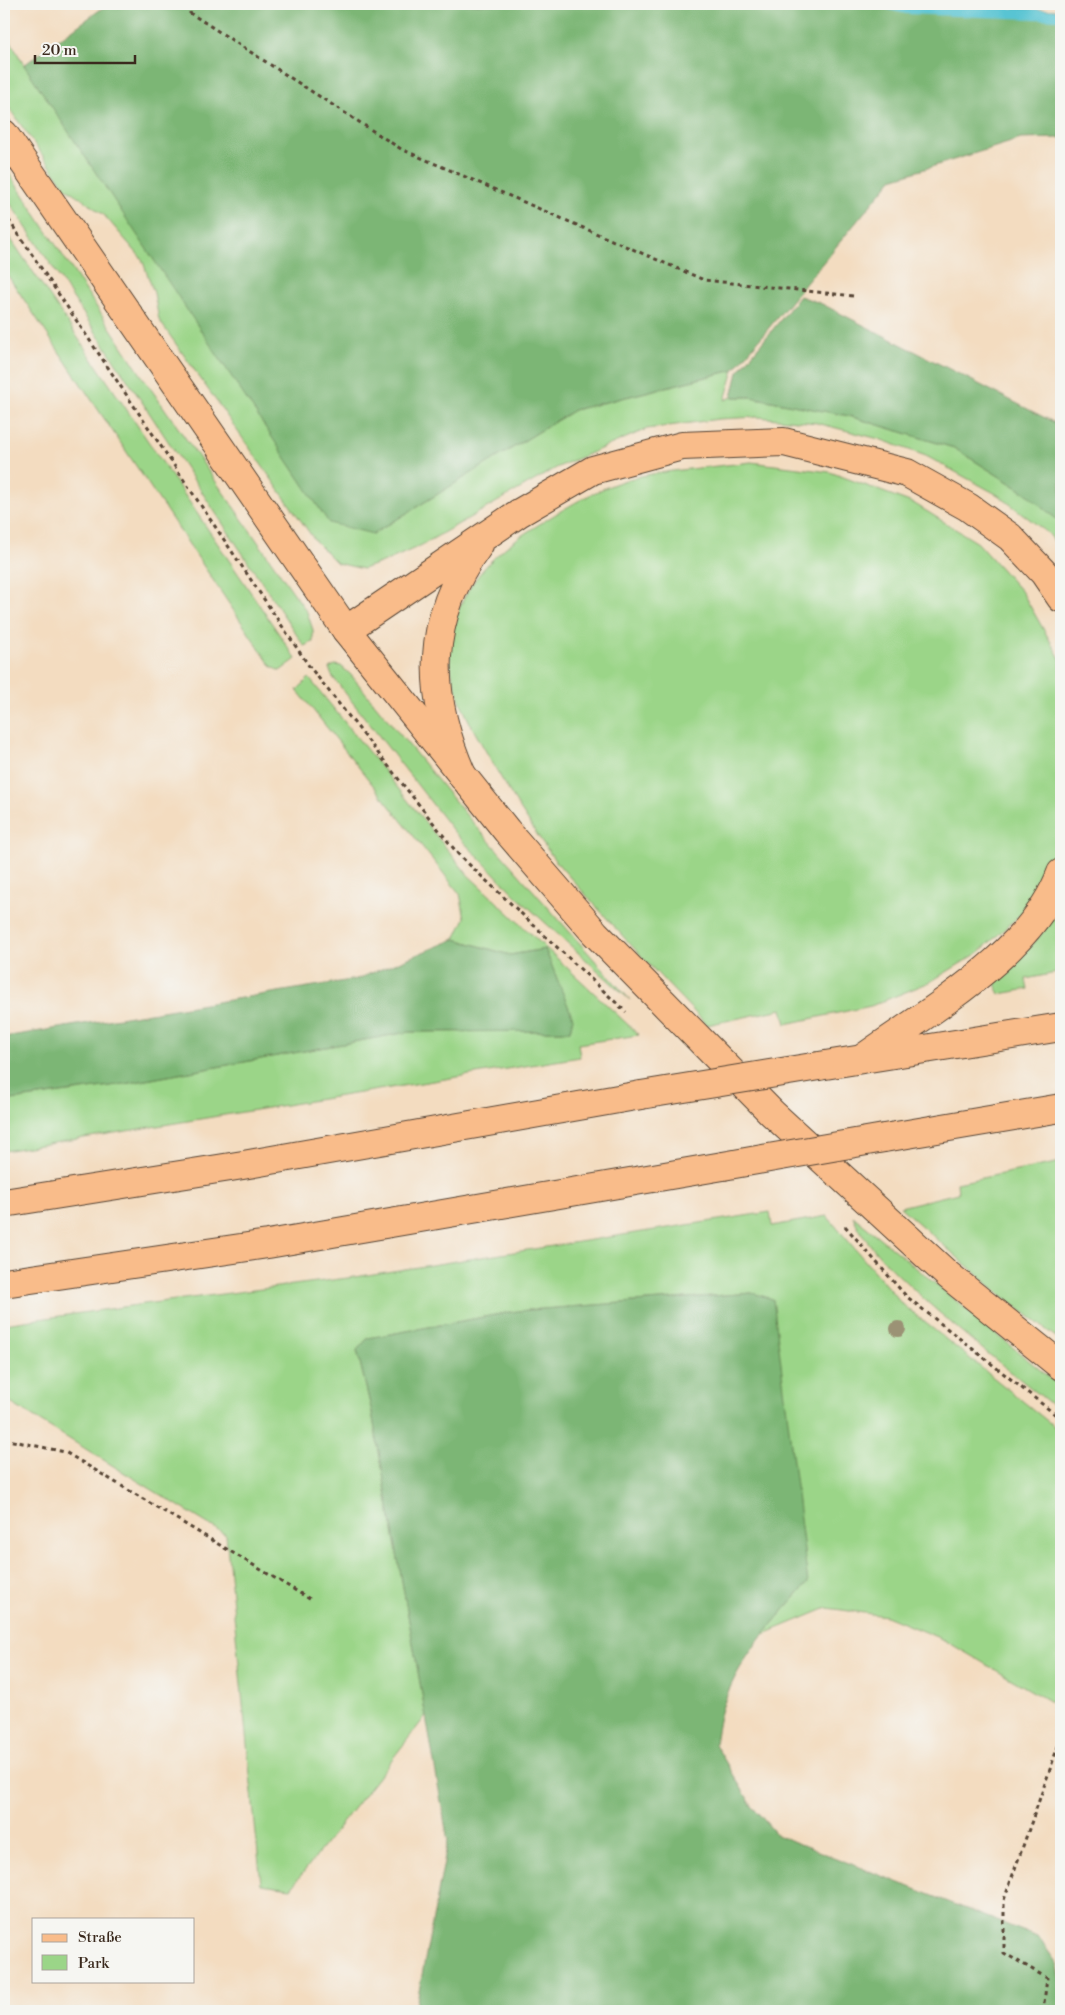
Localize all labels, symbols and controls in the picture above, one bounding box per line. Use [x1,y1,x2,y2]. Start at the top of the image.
scale bar [35,32,135,64]
text: 20 m [42,41,77,60]
legend [32,1918,195,1982]
text: Straße [78,1928,122,1947]
text: Park [78,1954,110,1973]

